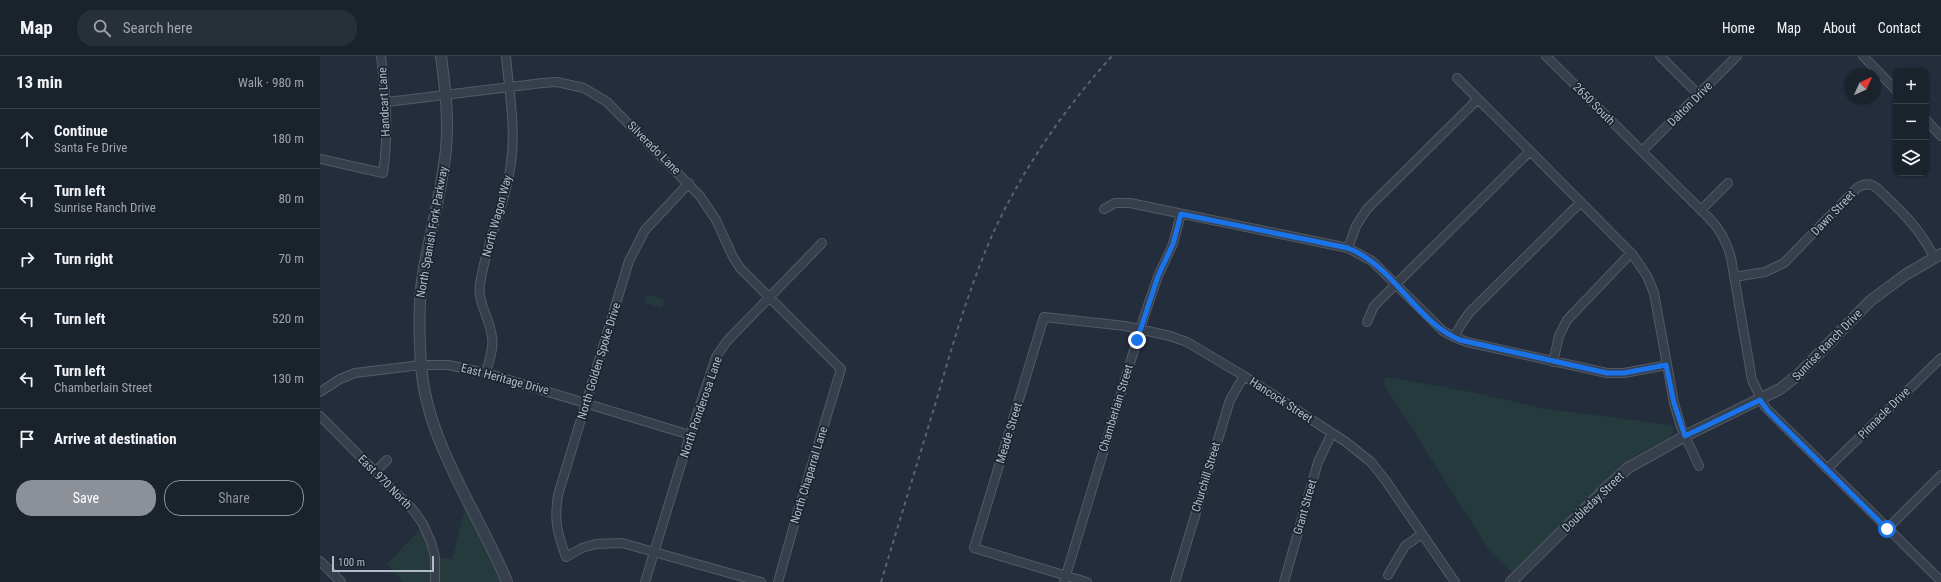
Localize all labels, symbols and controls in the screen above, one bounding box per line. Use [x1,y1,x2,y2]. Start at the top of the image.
search box [77,10,357,46]
text: Map [20,16,53,39]
icon: search [91,17,113,39]
text: Search here [123,19,193,37]
text: Home [1722,20,1755,36]
text: Map [1777,20,1801,36]
text: About [1823,20,1856,36]
text: Contact [1878,20,1921,36]
street label: Handcart Lane [375,67,393,137]
north arrow [1845,68,1881,104]
map controls [1893,68,1929,176]
button: + [1893,68,1929,104]
text: 13 min [16,72,62,92]
text: Walk · 980 m [238,75,304,90]
street label: Dalton Drive [1665,79,1715,129]
street label: 2650 South [1570,80,1618,128]
button: − [1893,104,1929,140]
street label: Silverado Lane [625,119,684,178]
text: Continue [54,122,108,140]
icon: ahead [16,128,38,150]
text: 180 m [272,131,304,146]
text: Santa Fe Drive [54,140,127,155]
button: layers [1893,140,1929,176]
street label: North Spanish Fork Parkway [414,165,450,299]
street label: North Wagon Way [479,173,515,259]
text: Turn left [54,182,105,200]
street label: Dawn Street [1808,187,1858,238]
icon: left [16,188,38,210]
text: 80 m [278,191,304,206]
text: Sunrise Ranch Drive [54,200,156,215]
icon: right [16,248,38,270]
text: Turn right [54,250,113,268]
text: 70 m [278,251,304,266]
street label: North Golden Spoke Drive [575,301,624,421]
street label: Sunrise Ranch Drive [1789,306,1865,384]
icon: left [16,308,38,330]
text: Turn left [54,310,105,328]
text: 520 m [272,311,304,326]
route end [1128,331,1146,349]
street label: North Ponderosa Lane [677,354,725,459]
street label: East Heritage Drive [459,361,551,398]
text: Turn left [54,362,105,380]
street label: Chamberlain Street [1096,362,1136,453]
icon: left [16,368,38,390]
text: 130 m [272,371,304,386]
street label: Hancock Street [1247,374,1316,426]
text: Chamberlain Street [54,380,152,395]
street label: Pinnacle Drive [1855,384,1913,442]
street label: Meade Street [993,400,1025,465]
street label: North Chaparral Lane [788,424,831,525]
icon: arrive [16,428,38,450]
text: Arrive at destination [54,430,177,448]
street label: Churchill Street [1189,440,1223,514]
street label: East 970 North [355,452,415,512]
street label: Doubleday Street [1559,469,1627,535]
street label: Grant Street [1290,477,1320,536]
button: Save [16,480,156,516]
button: Share [164,480,304,516]
route start [1878,520,1896,538]
scale bar [332,554,434,573]
text: 100 m [338,556,365,569]

